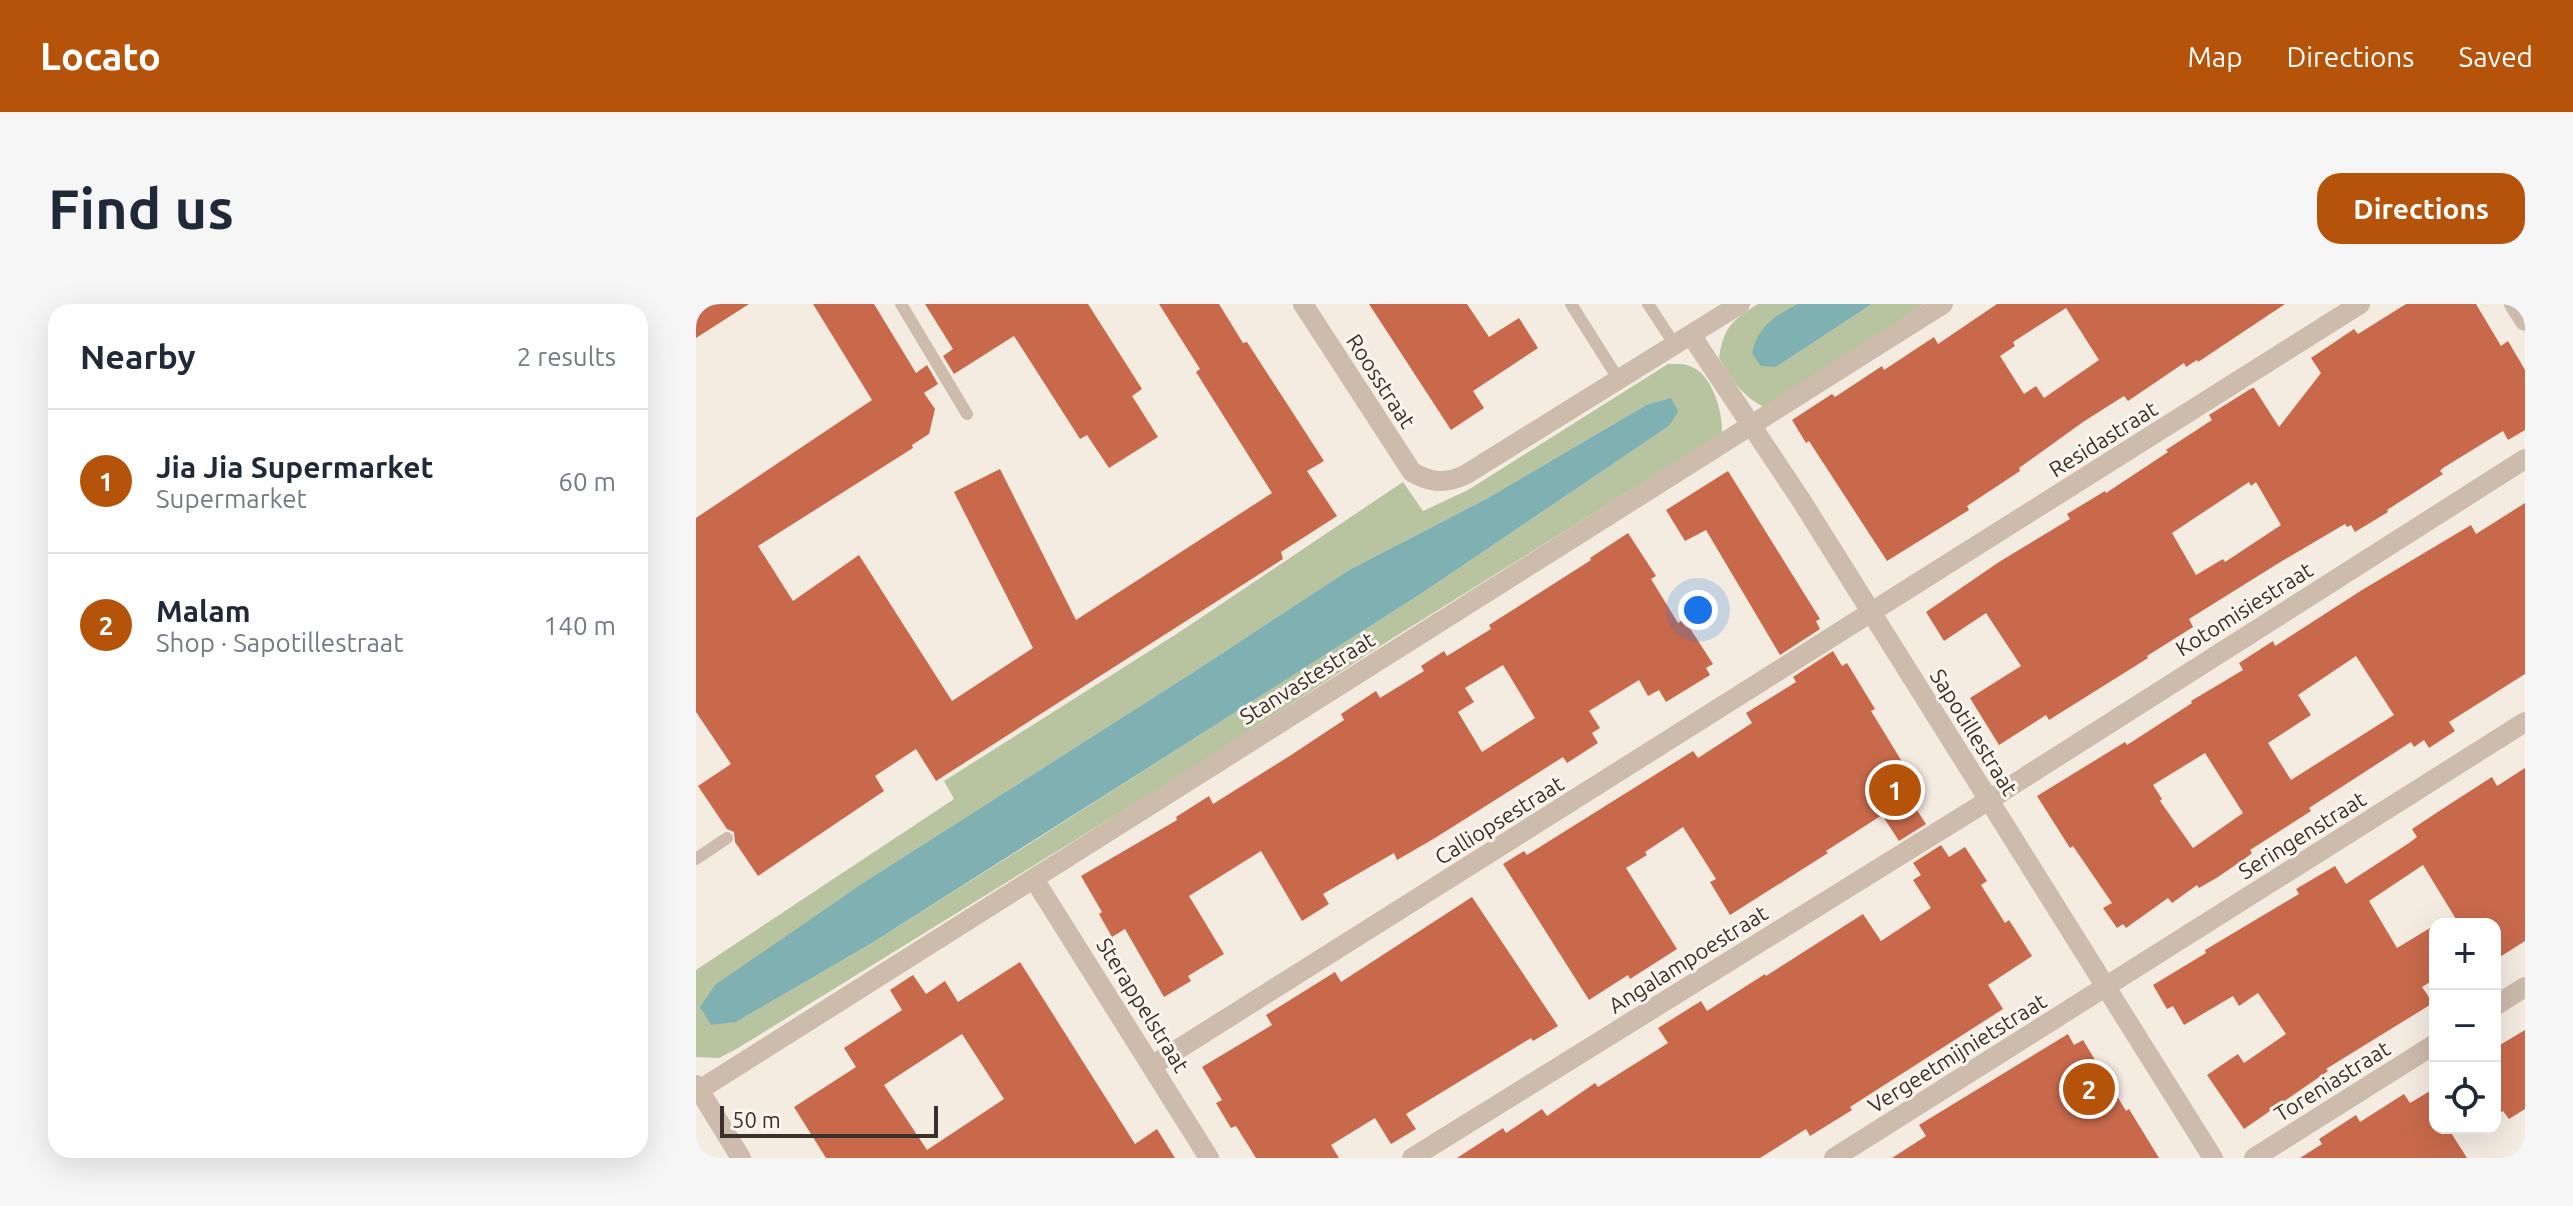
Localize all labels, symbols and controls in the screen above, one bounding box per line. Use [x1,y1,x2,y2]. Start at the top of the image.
text: Locato [40,35,161,77]
text: Map [2187,41,2243,72]
text: Directions [2287,41,2414,72]
text: Saved [2458,41,2533,72]
button: Directions [2317,173,2525,244]
text: Find us [48,177,234,240]
street label: Roosstraat [1342,329,1421,433]
text: Nearby [80,337,195,375]
text: 2 results [517,342,616,371]
street label: Residastraat [2044,395,2162,482]
text: Jia Jia Supermarket [156,450,433,484]
text: 1 [99,467,113,496]
text: 60 m [558,467,616,496]
text: Supermarket [156,484,307,513]
street label: Kotomisiestraat [2171,556,2317,661]
your location [1678,590,1718,630]
text: Malam [156,594,251,628]
text: 2 [99,611,113,640]
text: 140 m [544,611,616,640]
street label: Stanvastestraat [1235,626,1379,729]
text: Shop · Sapotillestraat [156,628,403,657]
street label: Sapotillestraat [1926,664,2023,800]
pin: 1 [1869,760,1921,820]
street label: Calliopsestraat [1430,770,1568,869]
street label: Seringenstraat [2234,785,2370,884]
street label: Angalampoestraat [1604,899,1772,1018]
map controls [2429,918,2501,1134]
button: + [2429,918,2501,990]
street label: Sterappelstraat [1092,933,1195,1077]
street label: Vergeetmijnietstraat [1863,987,2051,1118]
button: − [2429,990,2501,1062]
street label: Toreniastraat [2269,1035,2394,1126]
pin: 2 [2063,1059,2115,1119]
button: locate [2429,1062,2501,1134]
scale bar [720,1102,938,1138]
text: 50 m [732,1107,781,1132]

